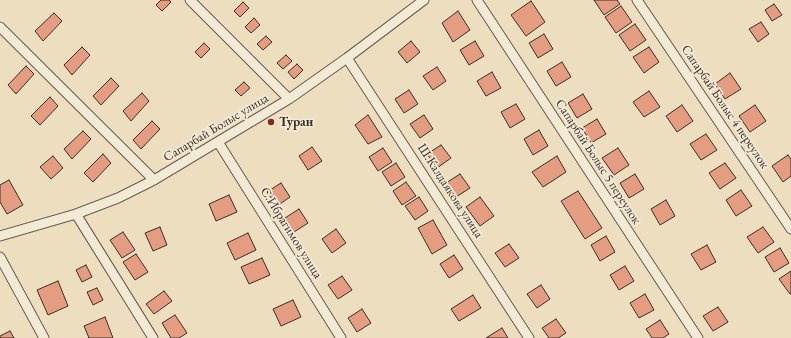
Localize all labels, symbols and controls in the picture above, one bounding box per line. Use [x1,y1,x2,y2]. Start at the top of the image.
street label: Сапарбай Болыс 4 переулок [678,42,772,172]
street label: Сапарбай Болыс улица [161,91,271,165]
street label: Сапарбай Болыс 5 переулок [552,97,644,227]
place label: Туран [279,114,313,130]
marker: Туран [266,117,276,127]
street label: Ш.Калдаякова улица [414,141,486,241]
street label: С.Ибрагимов улица [257,184,325,282]

